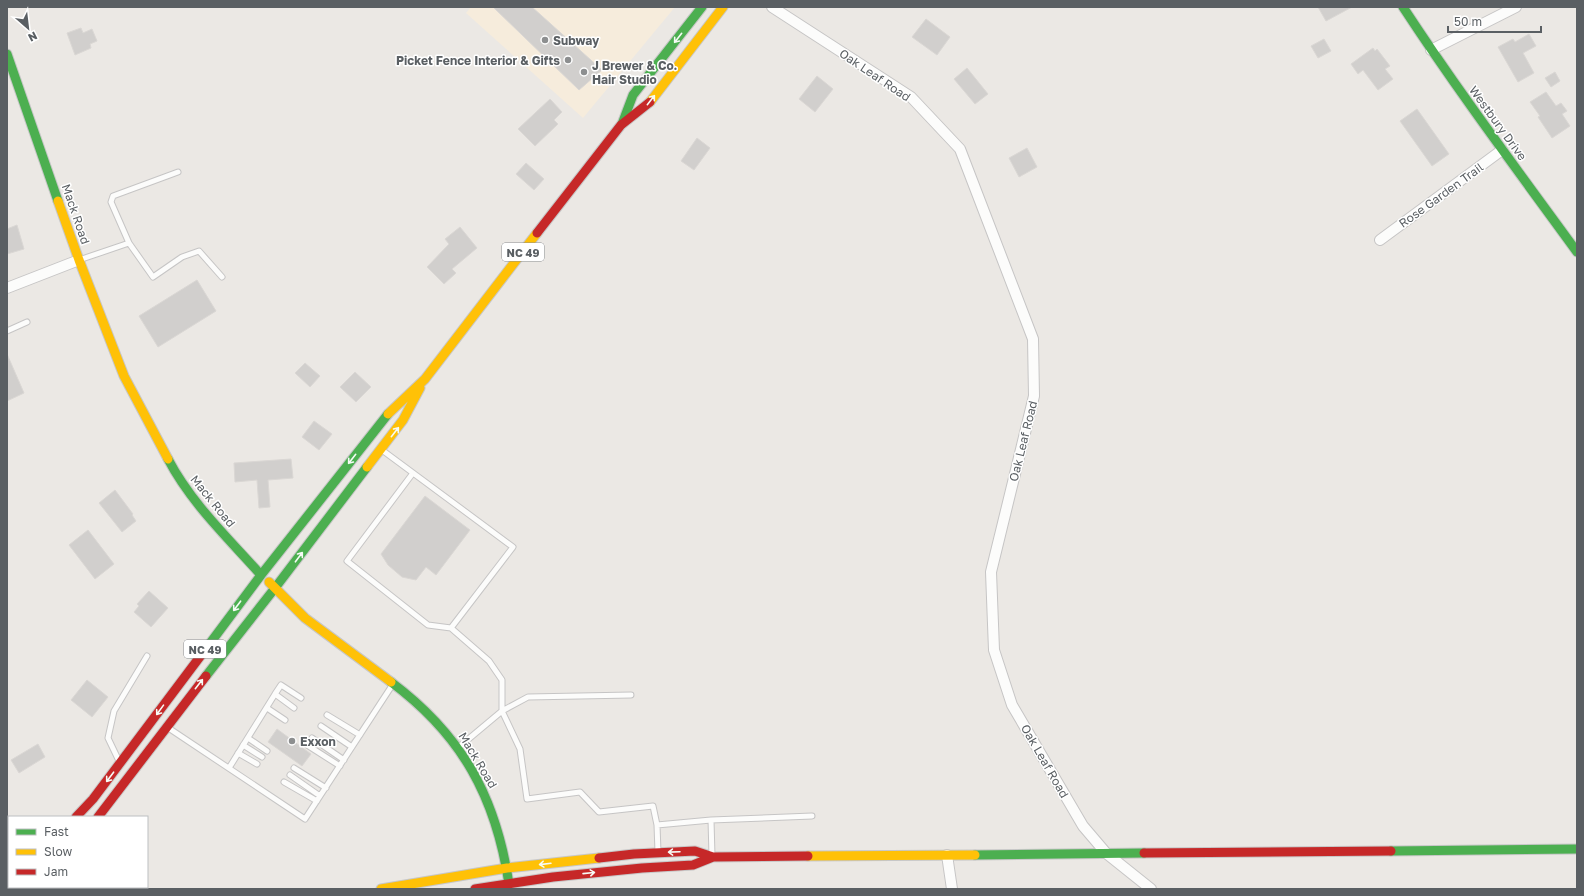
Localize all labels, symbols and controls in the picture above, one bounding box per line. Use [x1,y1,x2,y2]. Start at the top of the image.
north arrow [8,8,48,48]
scale bar [1448,8,1541,34]
text: 50 m [1454,14,1482,29]
text: N [26,30,40,45]
one-way arrow [674,32,682,43]
place label: Subway [553,33,600,48]
marker: Subway [540,35,550,45]
street label: Oak Leaf Road [837,46,913,104]
place label: Picket Fence Interior & Gifts [396,53,560,68]
marker: Picket Fence Interior & Gifts [563,55,573,65]
place label: J Brewer & Co. Hair Studio [592,58,678,87]
marker: J Brewer & Co. Hair Studio [579,67,589,77]
street label: Westbury Drive [1466,83,1530,163]
one-way arrow [646,94,655,105]
street label: Rose Garden Trail [1396,159,1486,231]
street label: Mack Road [59,182,93,246]
road number: NC 49 [502,243,544,261]
street label: Oak Leaf Road [1006,399,1040,483]
one-way arrow [390,426,399,437]
one-way arrow [348,454,356,465]
street label: Mack Road [187,472,239,530]
one-way arrow [294,552,303,563]
one-way arrow [233,600,242,611]
road number: NC 49 [184,640,226,658]
one-way arrow [195,679,203,690]
one-way arrow [156,705,164,716]
street label: Oak Leaf Road [1018,721,1072,801]
street label: Mack Road [455,729,501,791]
place label: Exxon [300,734,336,749]
marker: Exxon [287,736,297,746]
one-way arrow [105,772,114,783]
legend [8,816,148,888]
text: Fast [44,824,69,839]
text: Slow [44,844,72,859]
one-way arrow [668,848,681,856]
one-way arrow [539,860,552,868]
text: Jam [44,864,68,879]
one-way arrow [582,870,595,877]

